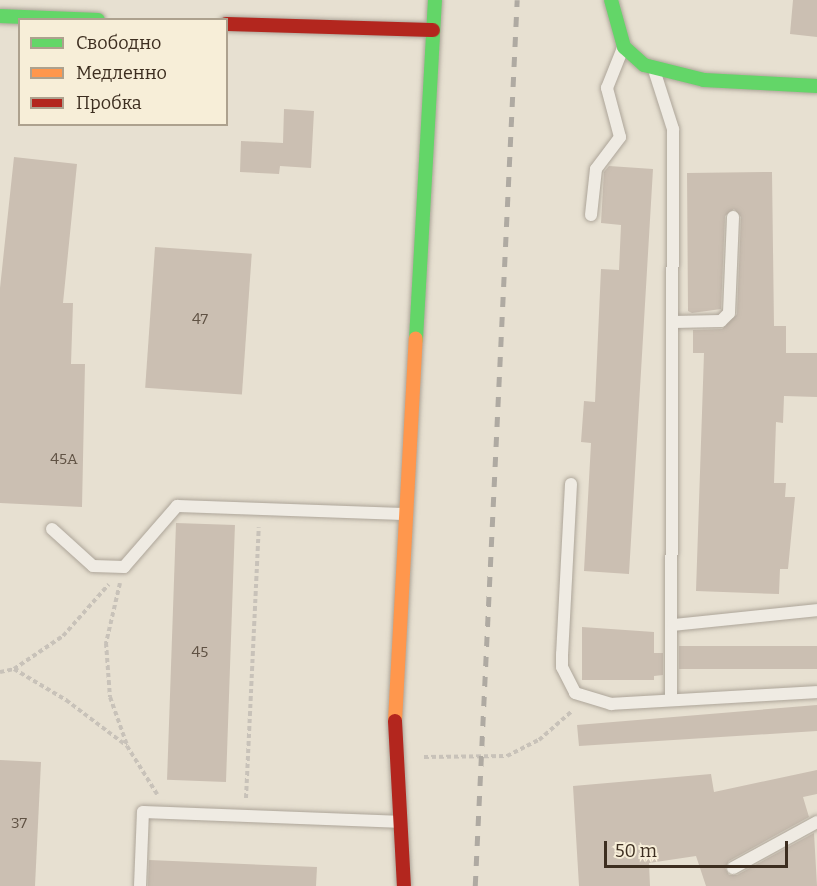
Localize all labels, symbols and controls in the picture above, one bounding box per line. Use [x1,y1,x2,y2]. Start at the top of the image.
legend [18,18,228,126]
text: Свободно [76,32,161,54]
text: Медленно [76,62,167,84]
text: Пробка [76,92,142,114]
house number: 47 [192,311,208,329]
house number: 45А [50,451,78,469]
house number: 45 [192,644,208,662]
house number: 37 [11,815,27,833]
scale bar [607,829,792,867]
text: 50 m [615,840,657,862]

